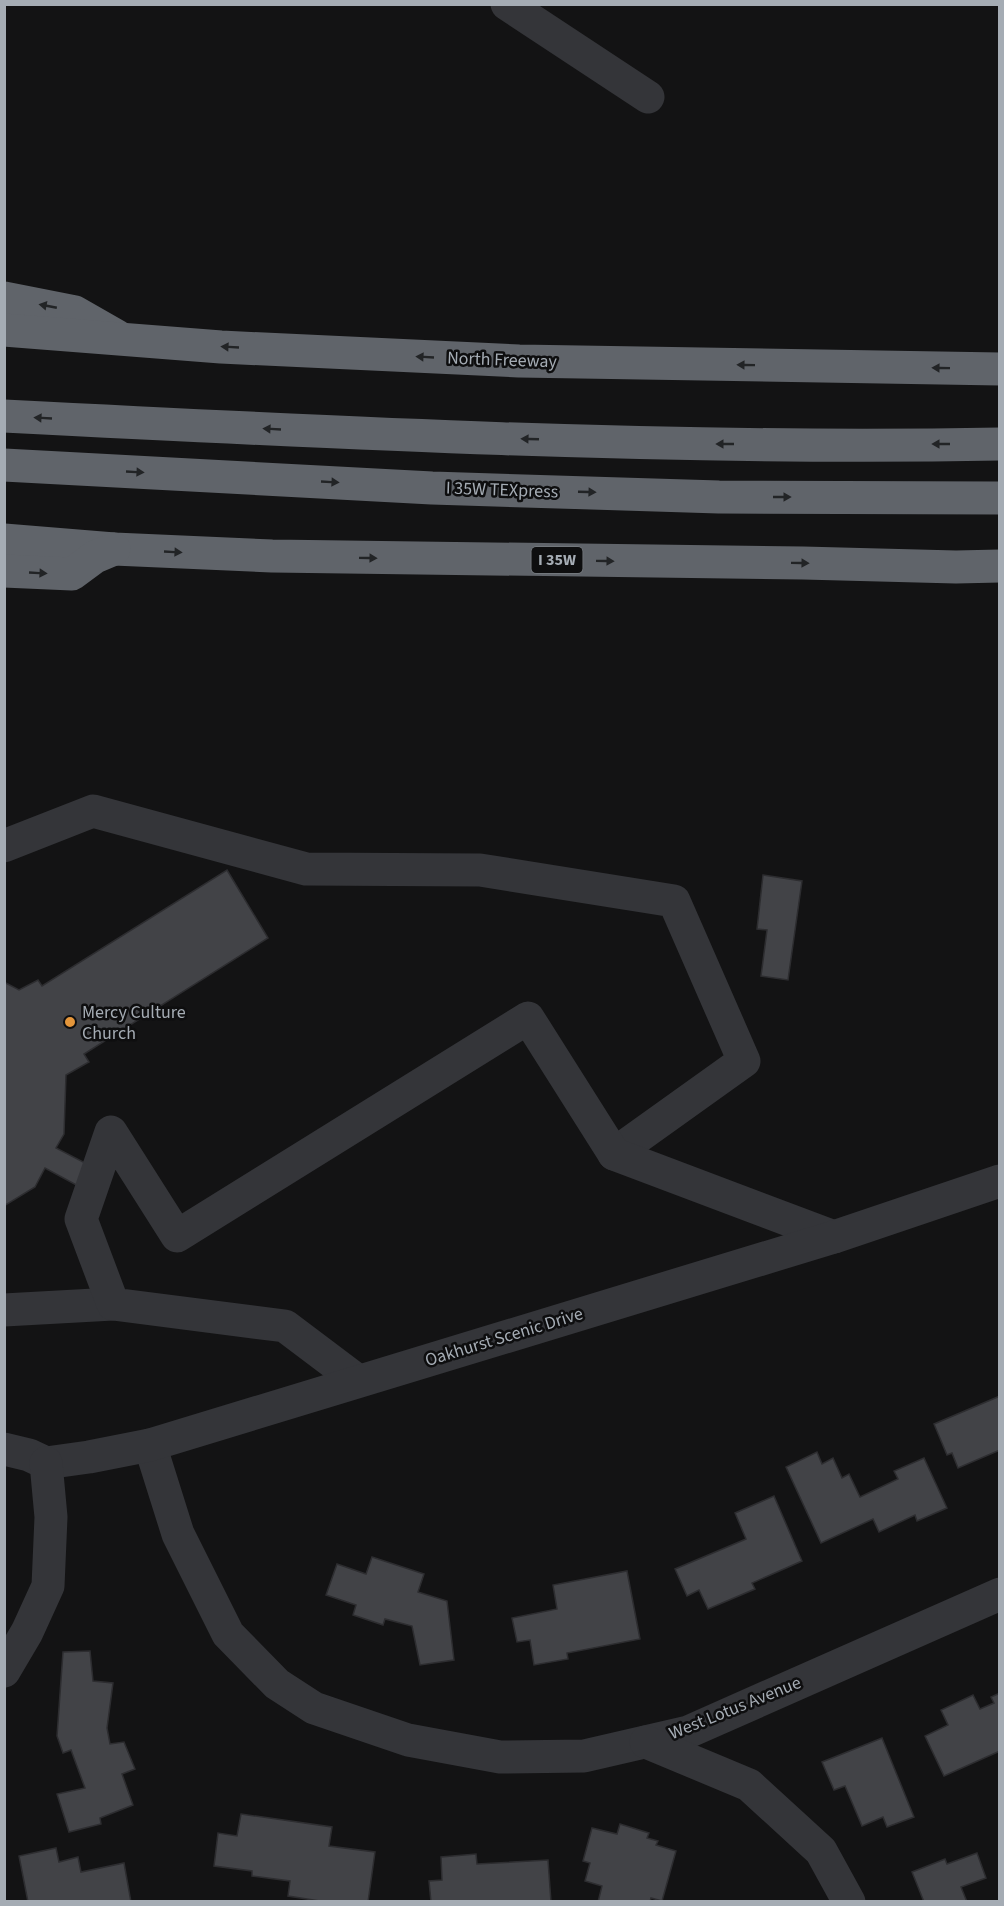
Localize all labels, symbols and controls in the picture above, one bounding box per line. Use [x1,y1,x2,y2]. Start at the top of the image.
one-way arrow [39,301,58,310]
one-way arrow [221,343,240,352]
street label: North Freeway [447,346,558,374]
one-way arrow [416,352,435,361]
one-way arrow [737,360,756,370]
one-way arrow [932,364,951,373]
one-way arrow [34,414,53,423]
one-way arrow [263,424,282,433]
one-way arrow [521,434,540,444]
one-way arrow [716,439,735,449]
one-way arrow [932,439,951,449]
one-way arrow [125,467,144,476]
street label: I 35W TEXpress [445,476,559,504]
one-way arrow [320,478,339,487]
one-way arrow [578,488,597,497]
one-way arrow [773,492,792,502]
one-way arrow [163,547,182,556]
road number: I 35W [532,547,582,573]
one-way arrow [358,553,377,563]
one-way arrow [595,556,614,566]
one-way arrow [790,558,809,568]
one-way arrow [29,568,48,577]
place label: Mercy Culture Church [82,1000,186,1046]
marker: Mercy Culture Church [63,1015,77,1029]
street label: Oakhurst Scenic Drive [422,1301,586,1373]
street label: West Lotus Avenue [665,1670,805,1746]

